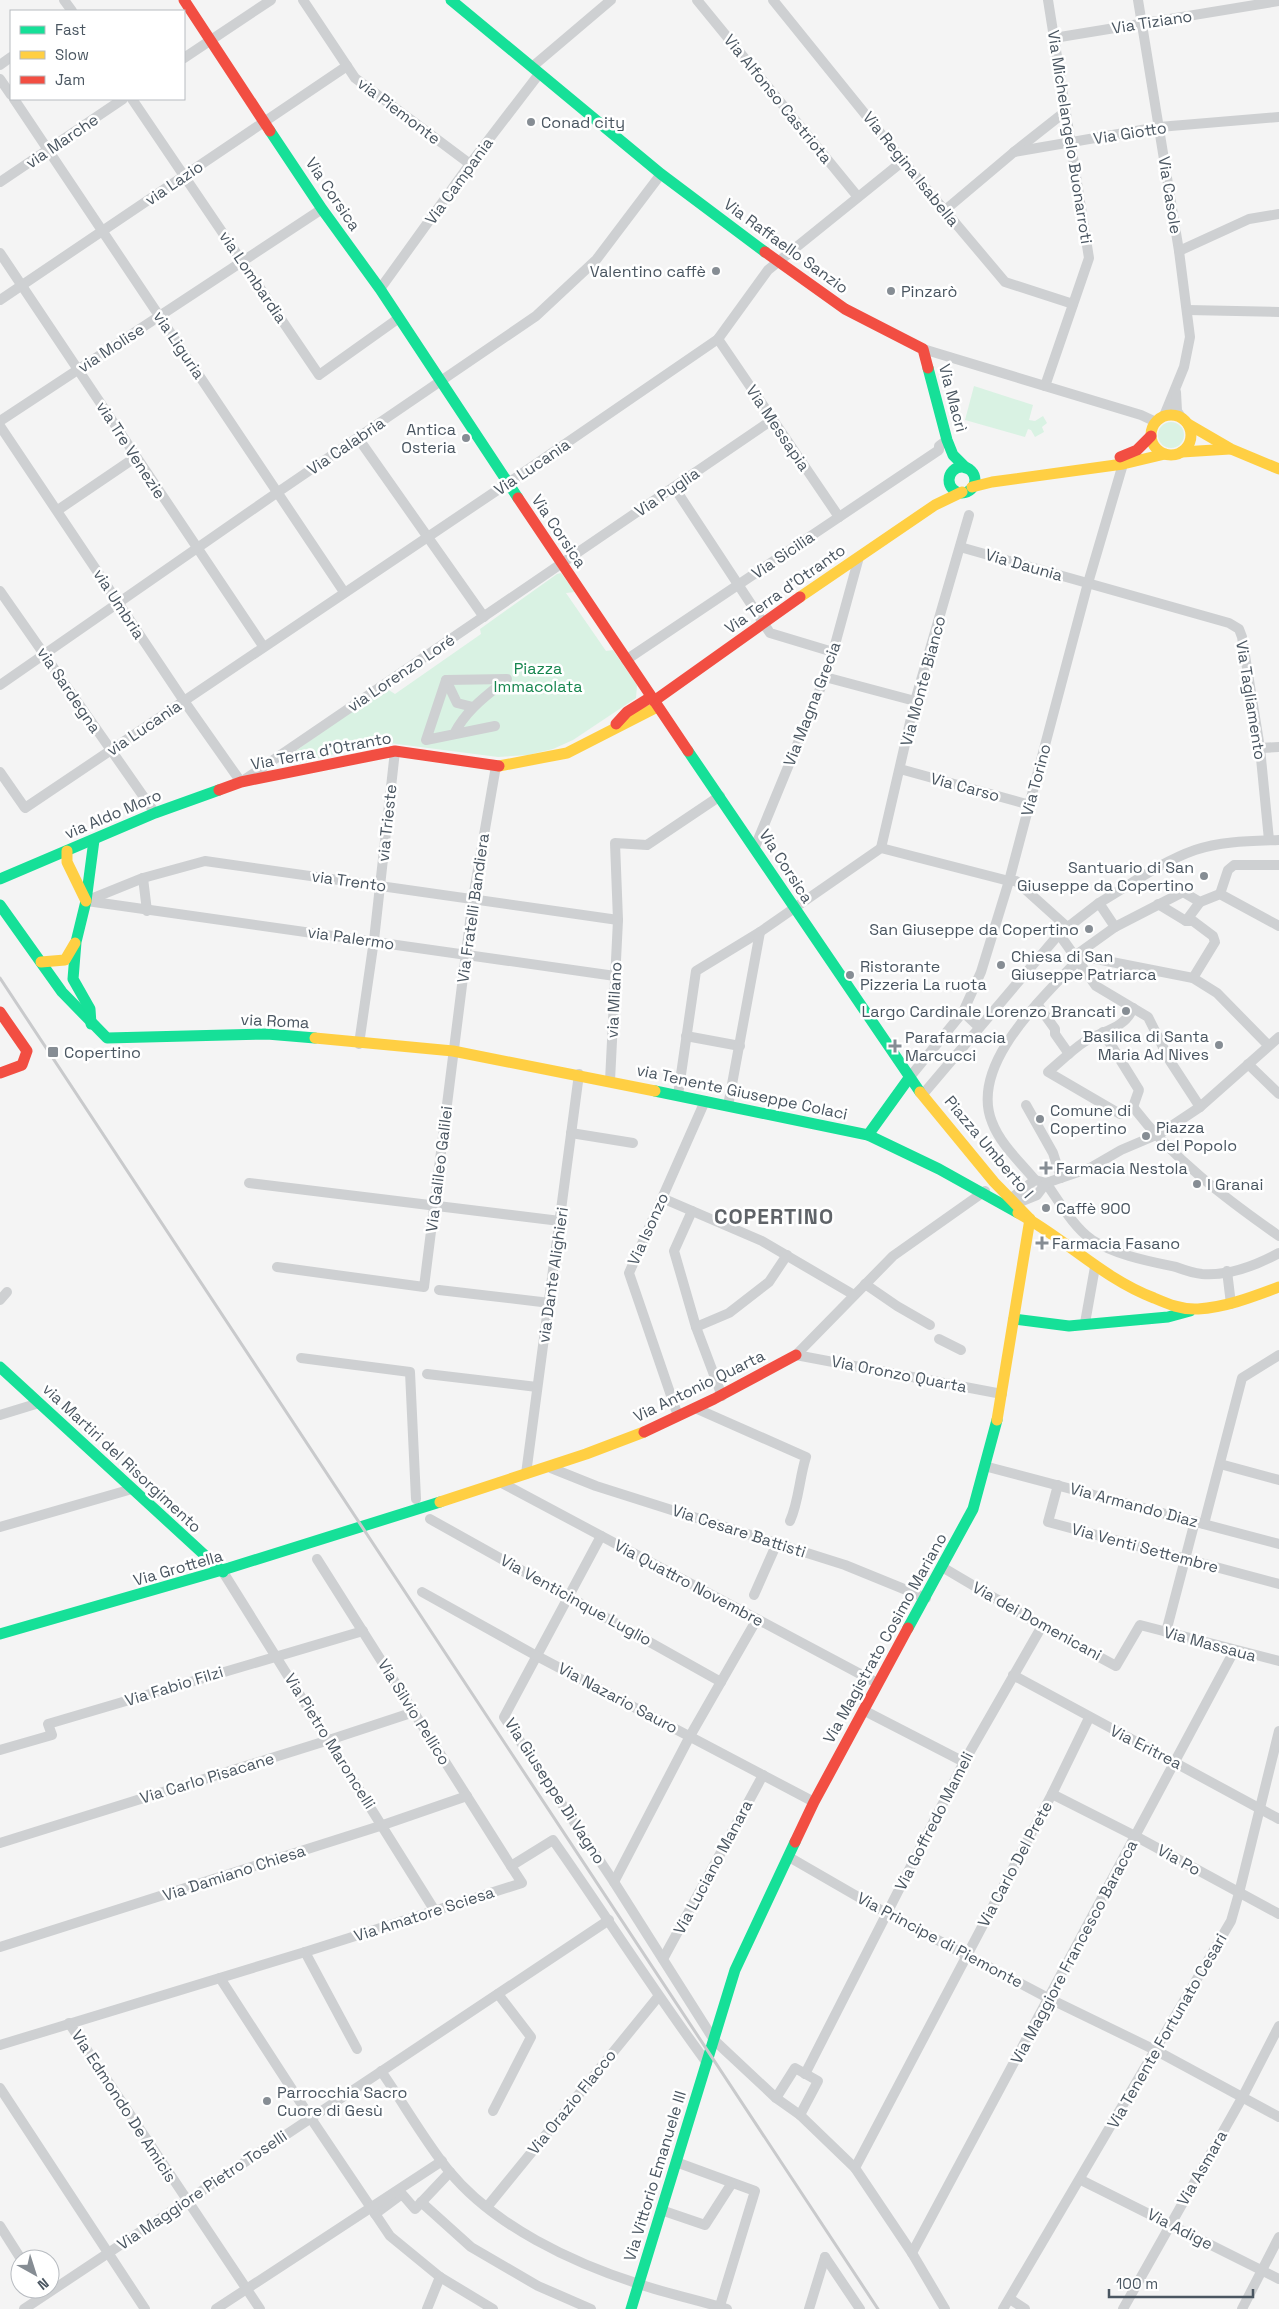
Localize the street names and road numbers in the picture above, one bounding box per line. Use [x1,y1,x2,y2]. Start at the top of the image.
street label: Via Tiziano [1110,5,1194,39]
street label: Via Michelangelo Buonarroti [1043,29,1097,245]
street label: Via Alfonso Castriota [719,30,837,168]
street label: via Piemonte [353,73,445,149]
street label: Via Regina Isabella [858,107,964,231]
street label: via Marche [22,109,102,173]
street label: Via Giotto [1092,117,1168,149]
street label: Via Campania [420,133,498,229]
street label: Via Corsica [301,153,365,235]
street label: Via Casole [1154,155,1186,235]
street label: via Lazio [141,156,207,210]
street label: Via Raffaello Sanzio [719,194,853,298]
street label: via Lombardia [214,227,292,327]
street label: via Liguria [149,307,209,383]
street label: via Molise [74,319,148,377]
street label: Via Macrì [934,362,972,434]
street label: Via Messapia [741,381,815,475]
street label: via Tre Venezie [92,397,170,503]
street label: Via Calabria [303,412,389,480]
street label: Via Lucania [490,434,574,500]
street label: Via Puglia [631,463,703,521]
street label: Via Corsica [527,490,591,572]
street label: Via Sicilia [748,526,818,584]
street label: Via Terra d'Otranto [720,539,850,639]
street label: Via Daunia [983,544,1065,586]
street label: via Umbria [88,565,150,643]
street label: Via Monte Bianco [896,614,950,748]
street label: via Lorenzo Loré [343,629,459,717]
street label: Via Magna Grecia [779,639,845,769]
street label: Via Tagliamento [1231,639,1271,761]
street label: via Sardegna [32,643,106,737]
street label: via Lucania [102,695,186,761]
street label: Via Terra d'Otranto [249,727,393,775]
street label: Via Torino [1016,742,1056,818]
street label: Via Carso [928,768,1002,806]
street label: via Trieste [372,783,402,863]
street label: via Aldo Moro [61,784,165,844]
street label: Via Corsica [754,825,818,907]
street label: Via Fratelli Bandiera [452,832,494,984]
street label: via Trento [310,865,388,897]
street label: via Palermo [306,922,396,954]
street label: via Milano [602,961,626,1039]
street label: via Roma [240,1009,310,1033]
street label: via Tenente Giuseppe Colaci [635,1059,849,1125]
street label: Piazza Umberto I [940,1091,1038,1203]
street label: Via Galileo Galilei [421,1105,457,1233]
street label: Via Isonzo [623,1190,673,1268]
street label: via Dante Alighieri [533,1206,573,1344]
street label: Via Antonio Quarta [630,1345,768,1427]
street label: Via Oronzo Quarta [829,1351,969,1397]
street label: via Martiri del Risorgimento [38,1379,206,1537]
street label: Via Armando Diaz [1067,1478,1201,1532]
street label: Via Cesare Battisti [669,1499,809,1563]
street label: Via Venti Settembre [1069,1518,1221,1578]
street label: Via Magistrato Cosimo Mariano [818,1529,952,1747]
street label: Via Quattro Novembre [611,1535,767,1631]
street label: Via Grottella [131,1545,225,1591]
street label: Via Venticinque Luglio [497,1550,655,1650]
street label: Via dei Domenicani [969,1577,1105,1665]
street label: Via Massaua [1161,1622,1259,1666]
street label: Via Silvio Pellico [373,1655,455,1769]
street label: Via Nazario Sauro [555,1658,681,1738]
street label: Via Fabio Filzi [122,1661,226,1711]
street label: Via Pietro Maroncelli [280,1669,380,1813]
street label: Via Giuseppe Di Vagno [500,1714,610,1868]
street label: Via Eritrea [1107,1720,1185,1774]
street label: Via Carlo Pisacane [137,1748,277,1808]
street label: Via Goffredo Mameli [890,1748,978,1894]
street label: Via Luciano Manara [669,1796,757,1938]
street label: Via Carlo Del Prete [973,1797,1057,1931]
street label: Via Maggiore Francesco Baracca [1006,1836,1142,2068]
street label: Via Damiano Chiesa [160,1840,308,1906]
street label: Via Po [1154,1840,1204,1880]
street label: Via Amatore Sciesa [351,1881,497,1947]
street label: Via Principe di Piemonte [853,1887,1027,1993]
street label: Via Tenente Fortunato Cesari [1102,1930,1232,2132]
street label: Via Edmondo De Amicis [67,2026,181,2186]
street label: Via Orazio Flacco [523,2045,621,2159]
street label: Via Vittorio Emanuele III [619,2088,691,2264]
street label: Via Maggiore Pietro Toselli [113,2125,291,2255]
street label: Via Asmara [1172,2127,1232,2209]
street label: Via Adige [1144,2204,1216,2254]

